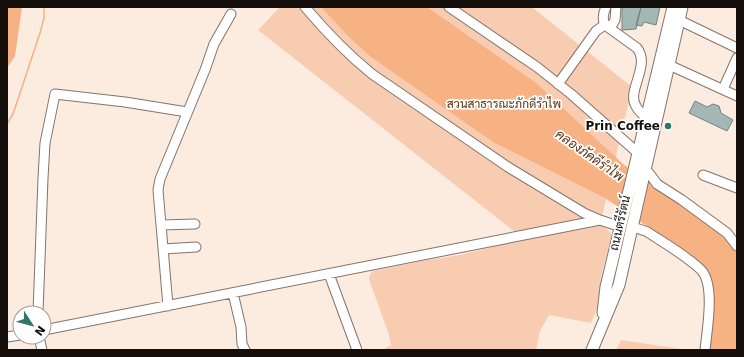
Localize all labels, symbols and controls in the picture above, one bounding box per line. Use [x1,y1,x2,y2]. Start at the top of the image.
park label: สวนสาธารณะภักดีรำไพ [447,96,561,111]
place label: Prin Coffee [585,119,660,133]
marker: Prin Coffee [663,121,673,131]
water label: คลองภัคดีรำไพ [553,125,628,185]
street label: ถนนตรีรัตน์ [606,194,633,252]
north arrow [12,305,52,345]
text: N [32,323,48,338]

